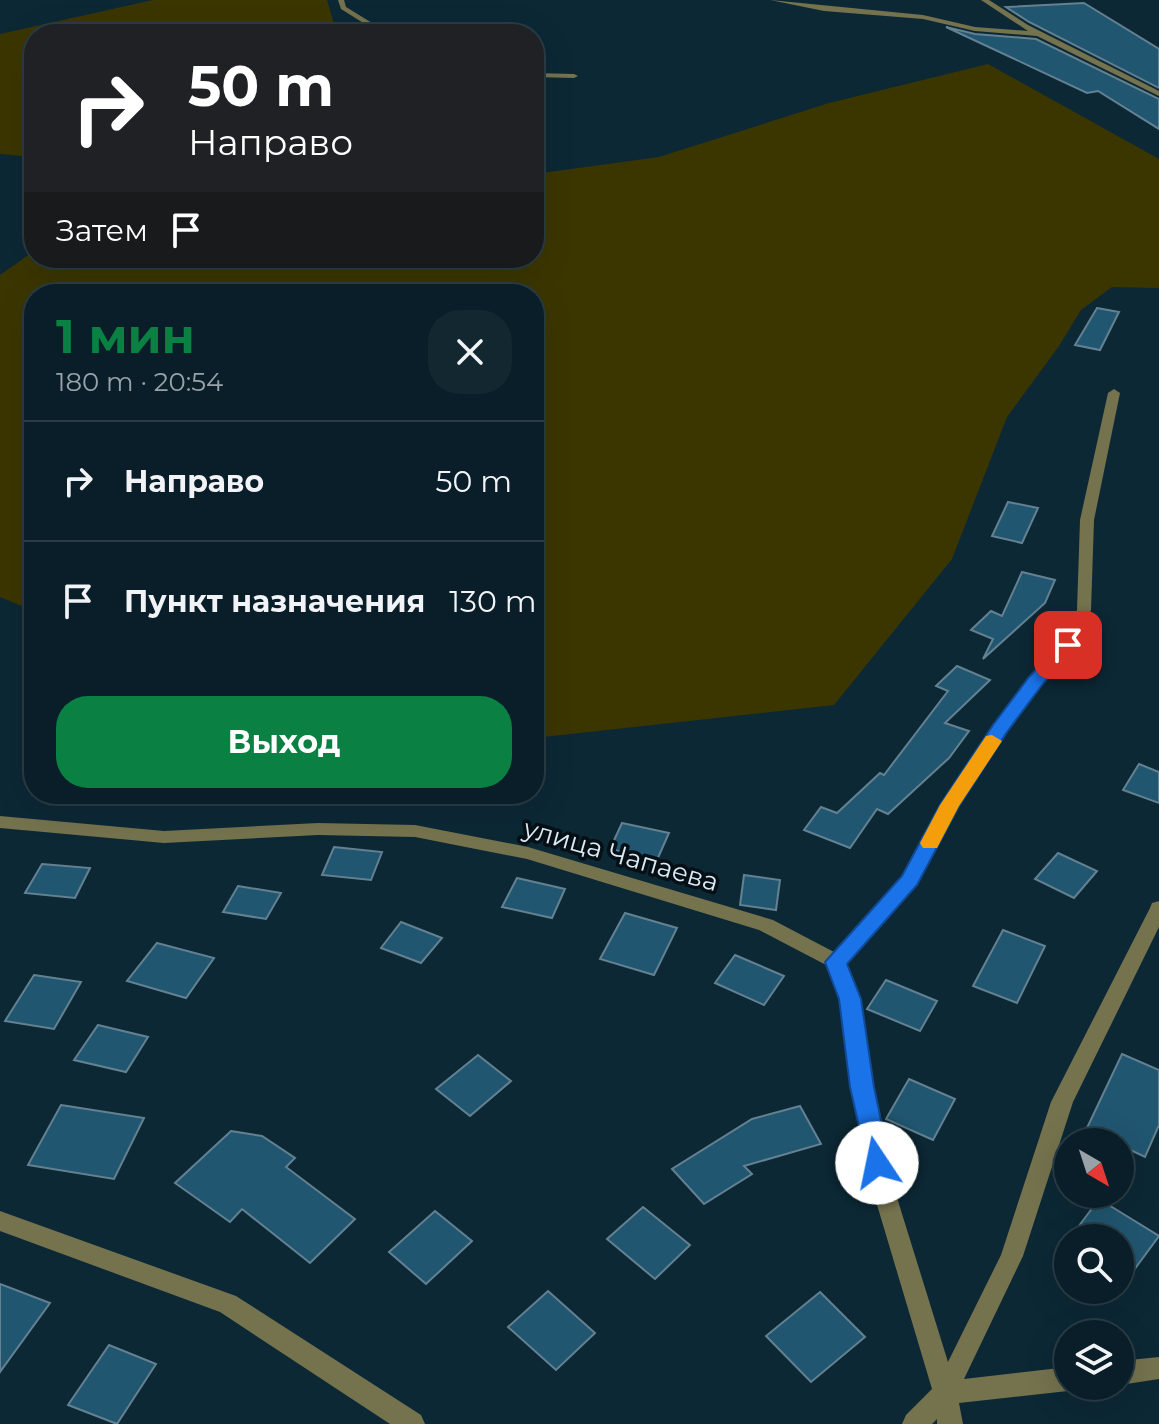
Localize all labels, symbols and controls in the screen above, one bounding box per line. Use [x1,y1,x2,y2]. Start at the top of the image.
text: 50 m [188,52,334,120]
icon: right [56,56,160,160]
text: Направо [188,120,353,164]
icon: arrive [164,208,208,252]
text: Затем [56,212,148,249]
text: 1 мин [56,307,195,365]
button: close [428,310,512,394]
text: 180 m · 20:54 [56,366,223,398]
icon: right [56,459,100,503]
text: Направо [124,463,264,500]
text: 50 m [435,463,512,500]
icon: arrive [56,579,100,623]
text: Пункт назначения [124,583,425,620]
text: 130 m [449,583,537,620]
pin [1034,611,1102,679]
icon: arrive [1046,623,1090,667]
button: Выход [56,696,512,788]
street label: улица Чапаева [519,812,722,898]
position arrow [835,1121,919,1205]
north arrow [1054,1128,1134,1208]
map controls [1054,1128,1134,1400]
button: search [1054,1224,1134,1304]
button: layers [1054,1320,1134,1400]

